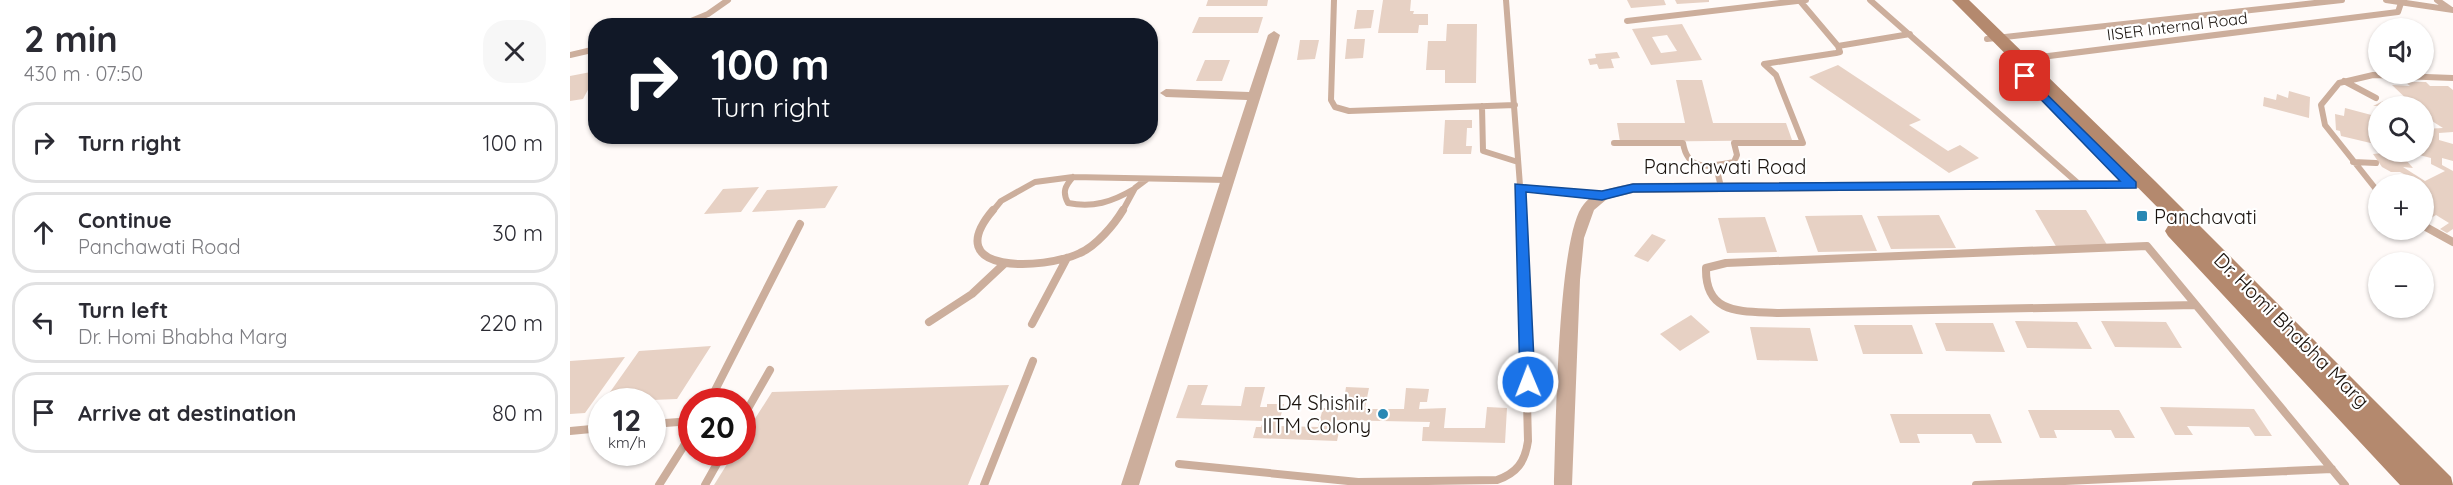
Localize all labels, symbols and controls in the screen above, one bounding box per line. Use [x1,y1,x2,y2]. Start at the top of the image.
street label: IISER Internal Road [2105,7,2249,45]
text: 2 min [24,16,118,61]
map controls [2368,18,2434,318]
button: sound [2368,18,2434,84]
button: close [483,20,546,83]
text: 100 m [711,38,829,91]
icon: right [612,42,690,120]
pin [1999,50,2050,101]
icon: arrive [2008,59,2041,92]
text: 430 m · 07:50 [24,61,143,86]
text: Turn right [711,90,830,124]
button: search [2368,96,2434,162]
icon: right [27,126,60,159]
text: Turn right [78,129,182,157]
text: 100 m [483,129,543,157]
street label: Panchawati Road [1644,154,1806,179]
button: + [2368,174,2434,240]
place label: Panchavati [2154,204,2257,229]
text: Continue [78,206,172,234]
marker: Panchavati [2135,209,2149,223]
icon: ahead [27,216,60,249]
text: 30 m [492,219,543,247]
text: Panchawati Road [78,234,241,259]
street label: Dr. Homi Bhabha Marg [2209,247,2375,413]
button: − [2368,252,2434,318]
text: Turn left [78,296,168,324]
icon: left [27,306,60,339]
text: 220 m [479,309,543,337]
text: Dr. Homi Bhabha Marg [78,324,288,349]
position arrow [1496,350,1560,414]
speed limit sign: 20 [678,388,756,466]
place label: D4 Shishir, IITM Colony [1262,390,1371,438]
icon: arrive [27,396,60,429]
text: Arrive at destination [78,399,296,427]
text: 80 m [492,399,543,427]
text: 12 [613,401,641,439]
marker: D4 Shishir, IITM Colony [1376,407,1390,421]
text: km/h [608,433,646,452]

